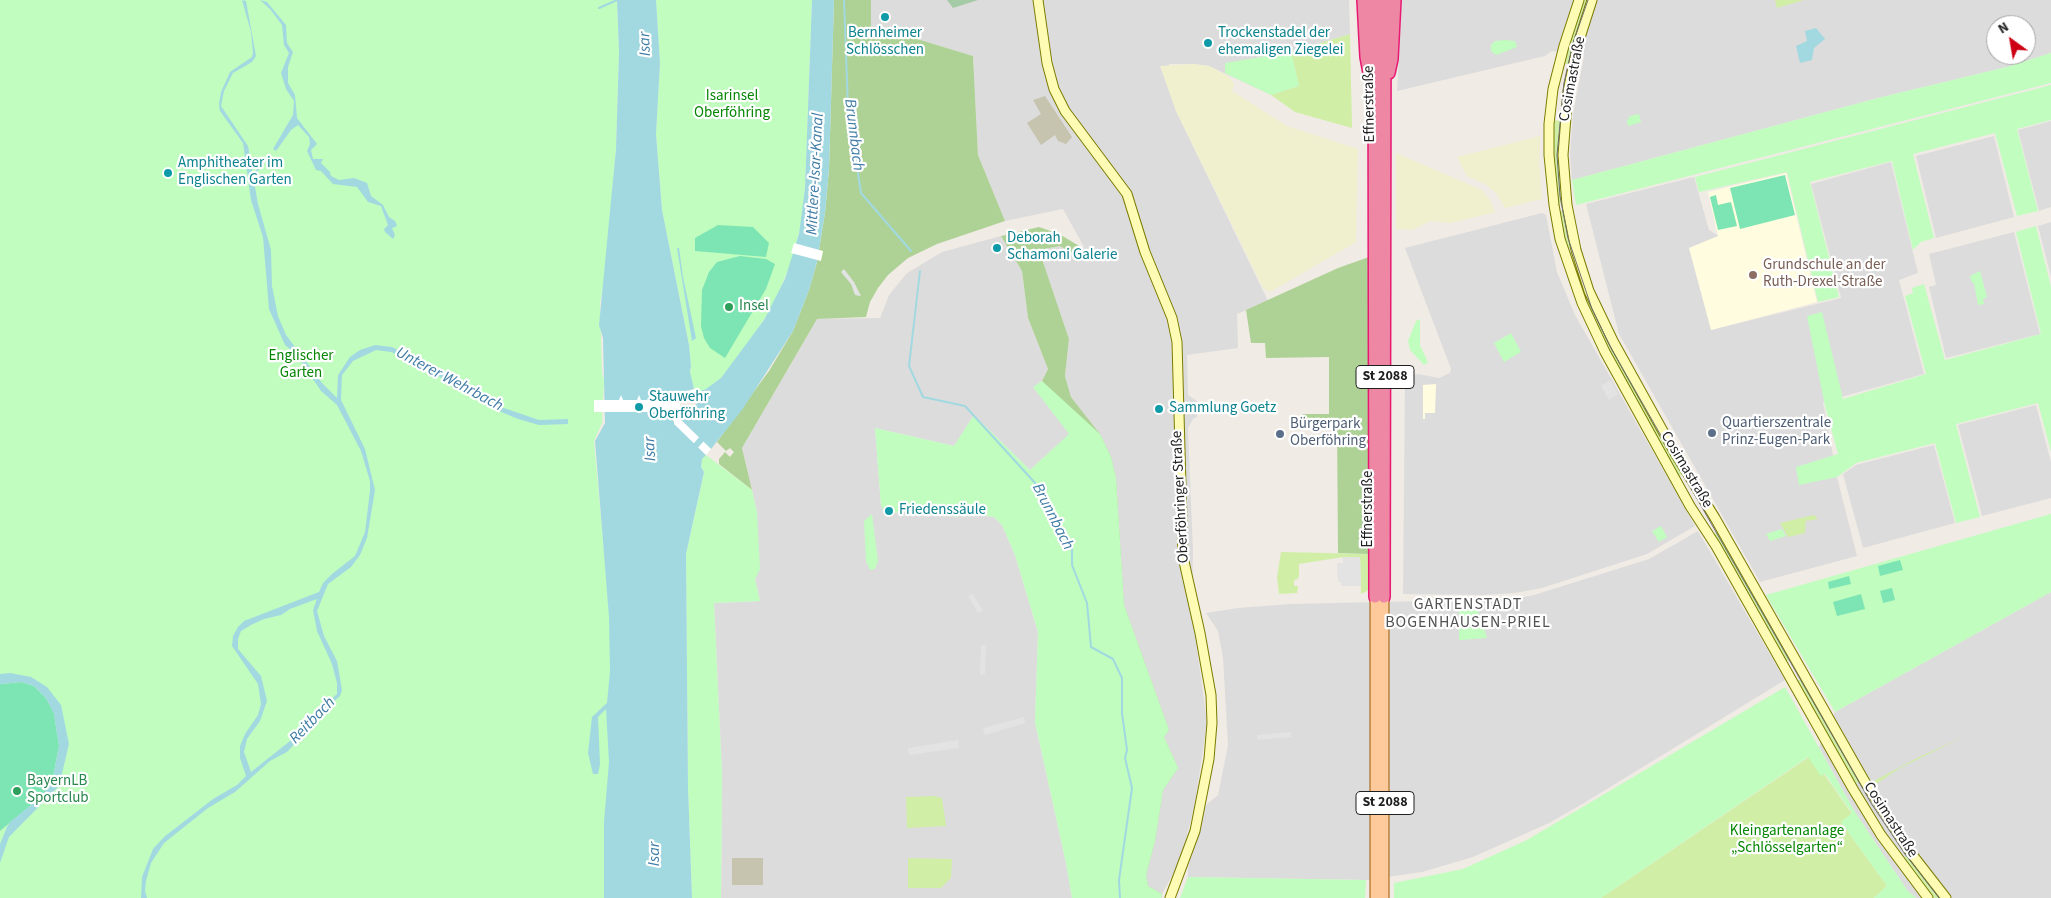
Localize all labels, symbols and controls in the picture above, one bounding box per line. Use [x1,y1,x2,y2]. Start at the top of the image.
marker: Bernheimer Schlösschen [879,11,891,23]
north arrow [1986,15,2036,65]
text: N [1994,17,2013,39]
place label: Bernheimer Schlösschen [846,25,924,60]
place label: Trockenstadel der ehemaligen Ziegelei [1218,25,1343,60]
water label: Isar [636,31,656,57]
street label: Cosimastraße [1556,35,1590,123]
marker: Trockenstadel der ehemaligen Ziegelei [1202,37,1214,49]
street label: Effnerstraße [1360,65,1380,143]
park label: Isarinsel Oberföhring [694,88,770,123]
water label: Brunnbach [839,98,867,172]
water label: Mittlere-Isar-Kanal [803,112,829,236]
place label: Amphitheater im Englischen Garten [178,155,292,190]
marker: Amphitheater im Englischen Garten [162,167,174,179]
place label: Deborah Schamoni Galerie [1007,230,1117,265]
marker: Deborah Schamoni Galerie [991,242,1003,254]
place label: Grundschule an der Ruth-Drexel-Straße [1763,257,1886,292]
marker: Grundschule an der Ruth-Drexel-Straße [1747,269,1759,281]
place label: Insel [739,298,769,316]
marker: Insel [723,301,735,313]
water label: Unterer Wehrbach [392,344,506,416]
park label: Englischer Garten [268,348,334,383]
road number: St 2088 [1356,366,1414,388]
place label: Stauwehr Oberföhring [649,389,725,424]
place label: Sammlung Goetz [1169,400,1276,418]
marker: Stauwehr Oberföhring [633,401,645,413]
marker: Sammlung Goetz [1153,403,1165,415]
place label: Quartierszentrale Prinz-Eugen-Park [1722,415,1831,450]
place label: Bürgerpark Oberföhring [1290,416,1366,451]
marker: Quartierszentrale Prinz-Eugen-Park [1706,427,1718,439]
marker: Bürgerpark Oberföhring [1274,428,1286,440]
street label: Cosimastraße [1656,428,1716,512]
street label: Oberföhringer Straße [1169,430,1193,564]
water label: Isar [641,436,661,462]
street label: Effnerstraße [1360,471,1378,547]
water label: Brunnbach [1027,480,1077,554]
place label: Friedenssäule [899,502,986,520]
marker: Friedenssäule [883,505,895,517]
district label: GARTENSTADT BOGENHAUSEN-PRIEL [1383,595,1553,633]
water label: Reitbach [286,694,340,748]
place label: BayernLB Sportclub [27,773,89,808]
street label: Cosimastraße [1859,779,1921,861]
marker: BayernLB Sportclub [11,785,23,797]
road number: St 2088 [1356,791,1414,814]
park label: Kleingartenanlage „Schlösselgarten“ [1730,823,1844,858]
water label: Isar [645,842,665,866]

